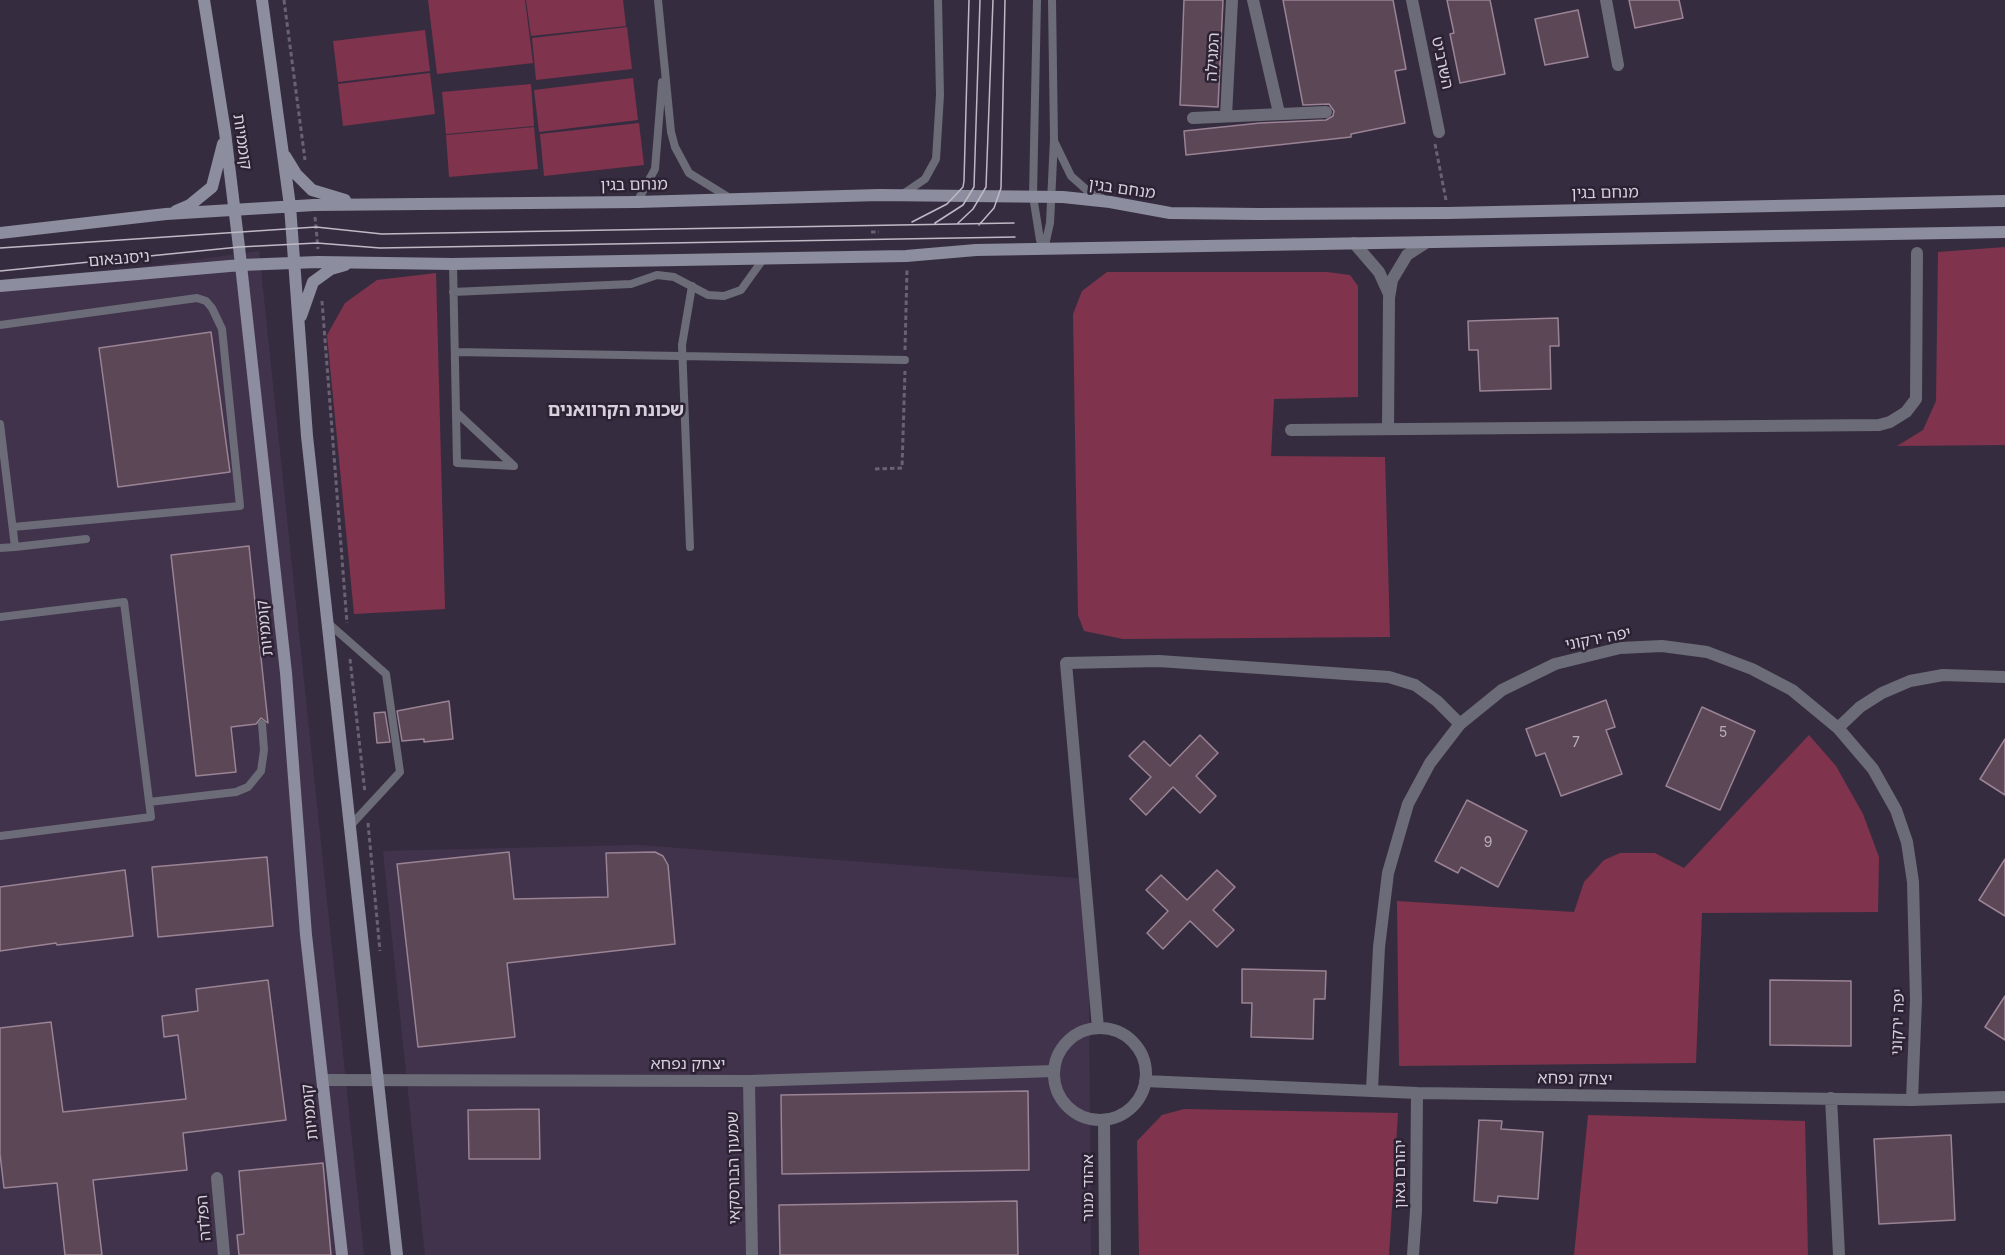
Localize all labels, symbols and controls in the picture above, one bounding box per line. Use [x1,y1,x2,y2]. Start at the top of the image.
street label: המגילה [1202,32,1224,82]
street label: השרביט [1427,35,1457,91]
street label: קוממיות [229,113,255,171]
street label: מנחם בגין [600,175,668,195]
street label: מנחם בגין [1087,175,1157,203]
street label: מנחם בגין [1571,183,1639,203]
street label: ניסנבאום [87,247,151,271]
district label: שכונת הקרוואנים [548,400,684,422]
street label: קוממיות [253,599,277,657]
street label: יפה ירקוני [1563,623,1633,655]
house number: 5 [1719,725,1727,741]
house number: 7 [1572,735,1580,751]
house number: 9 [1484,835,1492,851]
street label: יפה ירקוני [1887,988,1909,1056]
street label: יצחק נפחא [650,1054,726,1074]
street label: יצחק נפחא [1537,1069,1613,1089]
street label: קוממיות [298,1083,322,1141]
street label: שמעון הבורסקאי [723,1111,745,1225]
street label: יהורם גאון [1390,1139,1410,1209]
street label: אהוד מנור [1078,1154,1098,1222]
street label: הפלדה [192,1194,216,1242]

